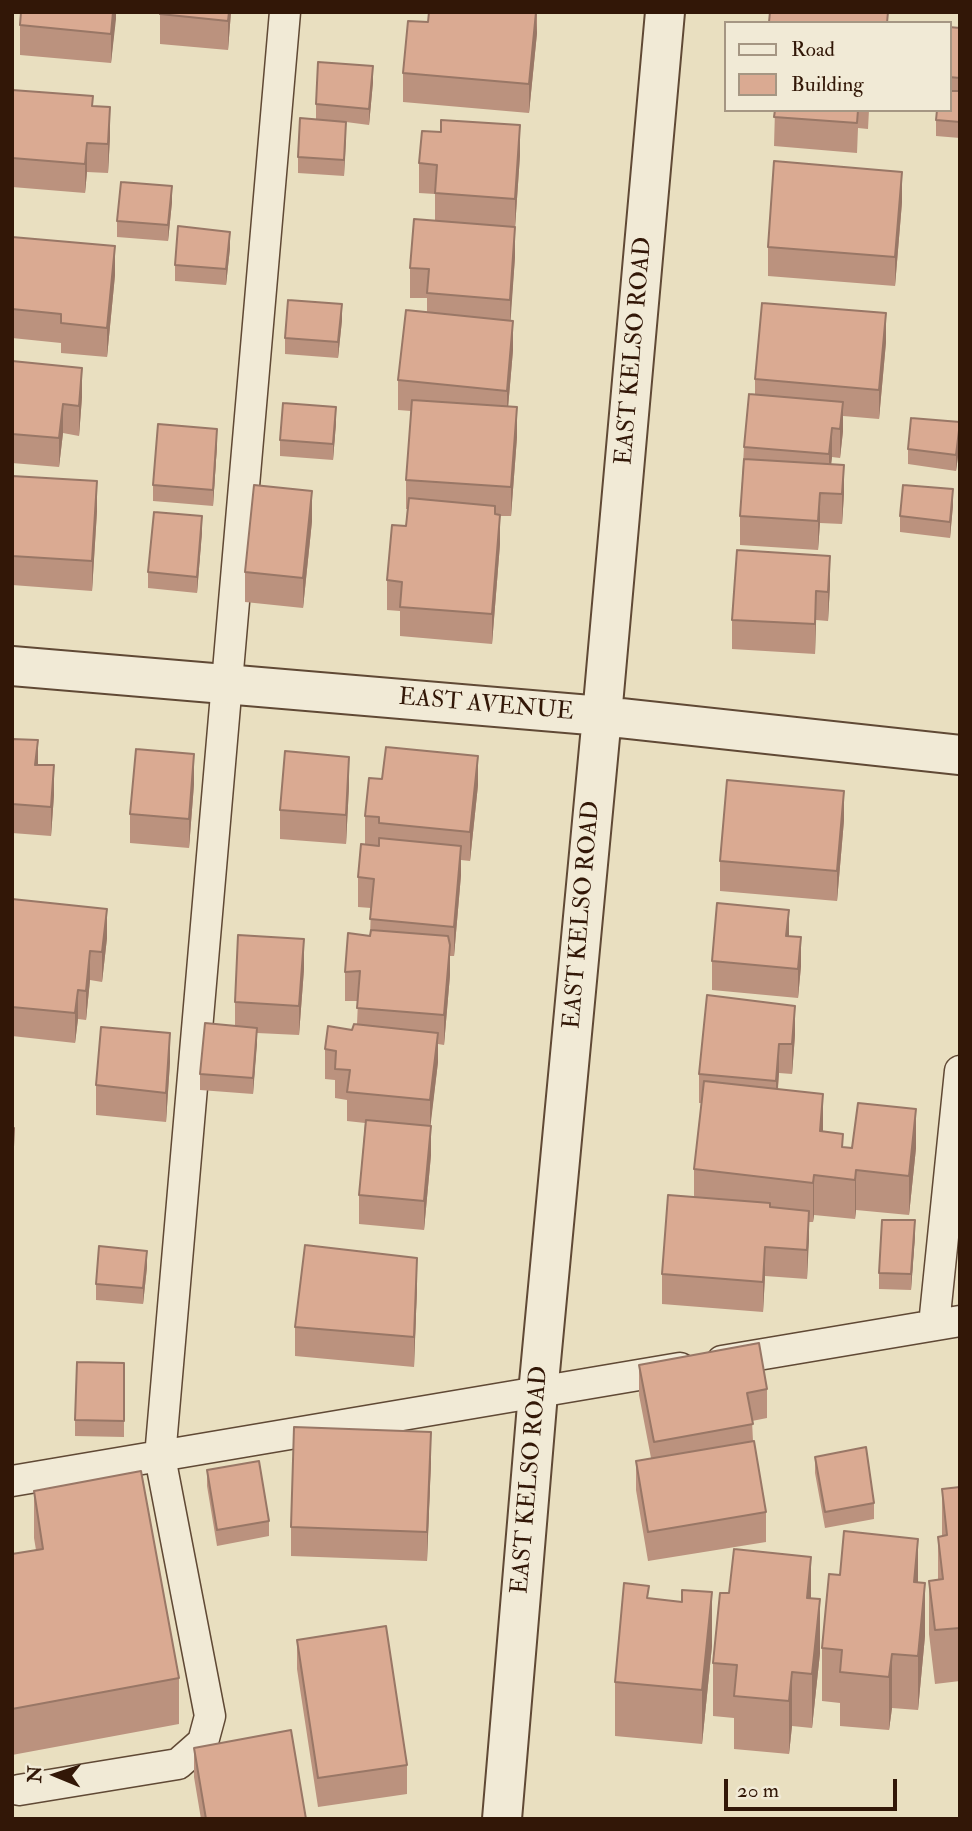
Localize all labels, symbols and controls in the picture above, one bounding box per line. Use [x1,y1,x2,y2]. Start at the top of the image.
legend [724,21,951,112]
text: Road [791,36,835,63]
text: Building [791,71,864,98]
street label: EAST KELSO ROAD [611,236,659,466]
street label: EAST AVENUE [397,684,575,728]
street label: EAST KELSO ROAD [559,800,607,1030]
street label: EAST KELSO ROAD [507,1365,555,1595]
north arrow [21,1740,91,1810]
scale bar [727,1764,900,1808]
text: N [23,1765,47,1783]
text: 20 m [737,1777,779,1804]

